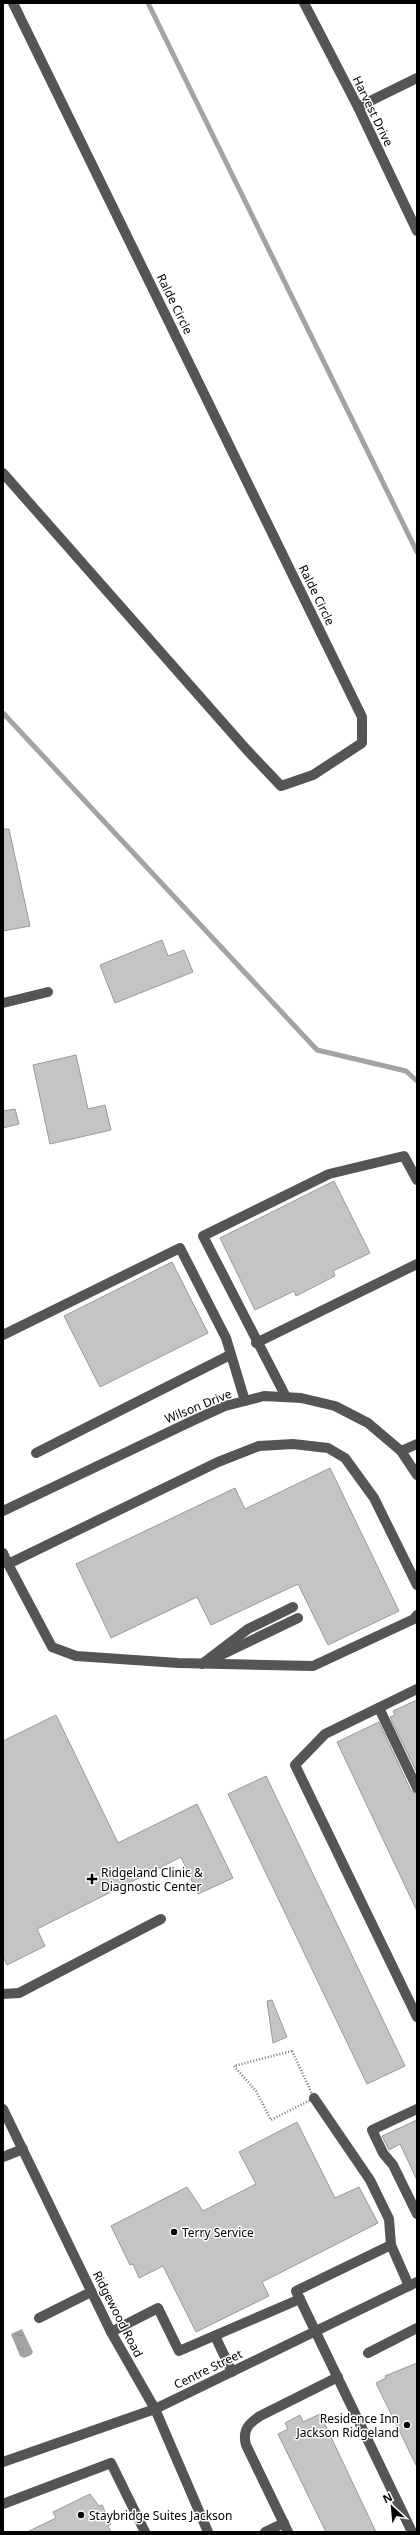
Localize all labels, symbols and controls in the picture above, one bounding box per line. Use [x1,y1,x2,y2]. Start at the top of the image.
street label: Harvest Drive [349,73,397,149]
street label: Ralde Circle [153,271,197,337]
street label: Ralde Circle [295,562,339,628]
street label: Wilson Drive [162,1385,234,1427]
place label: Ridgeland Clinic & Diagnostic Center [101,1864,203,1895]
marker: Ridgeland Clinic & Diagnostic Center [86,1873,98,1885]
place label: Terry Service [182,2224,254,2241]
marker: Terry Service [169,2227,179,2237]
street label: Ridgewood Road [89,2268,147,2360]
street label: Centre Street [171,2345,246,2393]
place label: Residence Inn Jackson Ridgeland [296,2410,399,2441]
marker: Residence Inn Jackson Ridgeland [402,2420,412,2430]
north arrow [372,2487,412,2527]
text: N [380,2489,395,2506]
place label: Staybridge Suites Jackson [89,2507,233,2524]
marker: Staybridge Suites Jackson [76,2510,86,2520]

